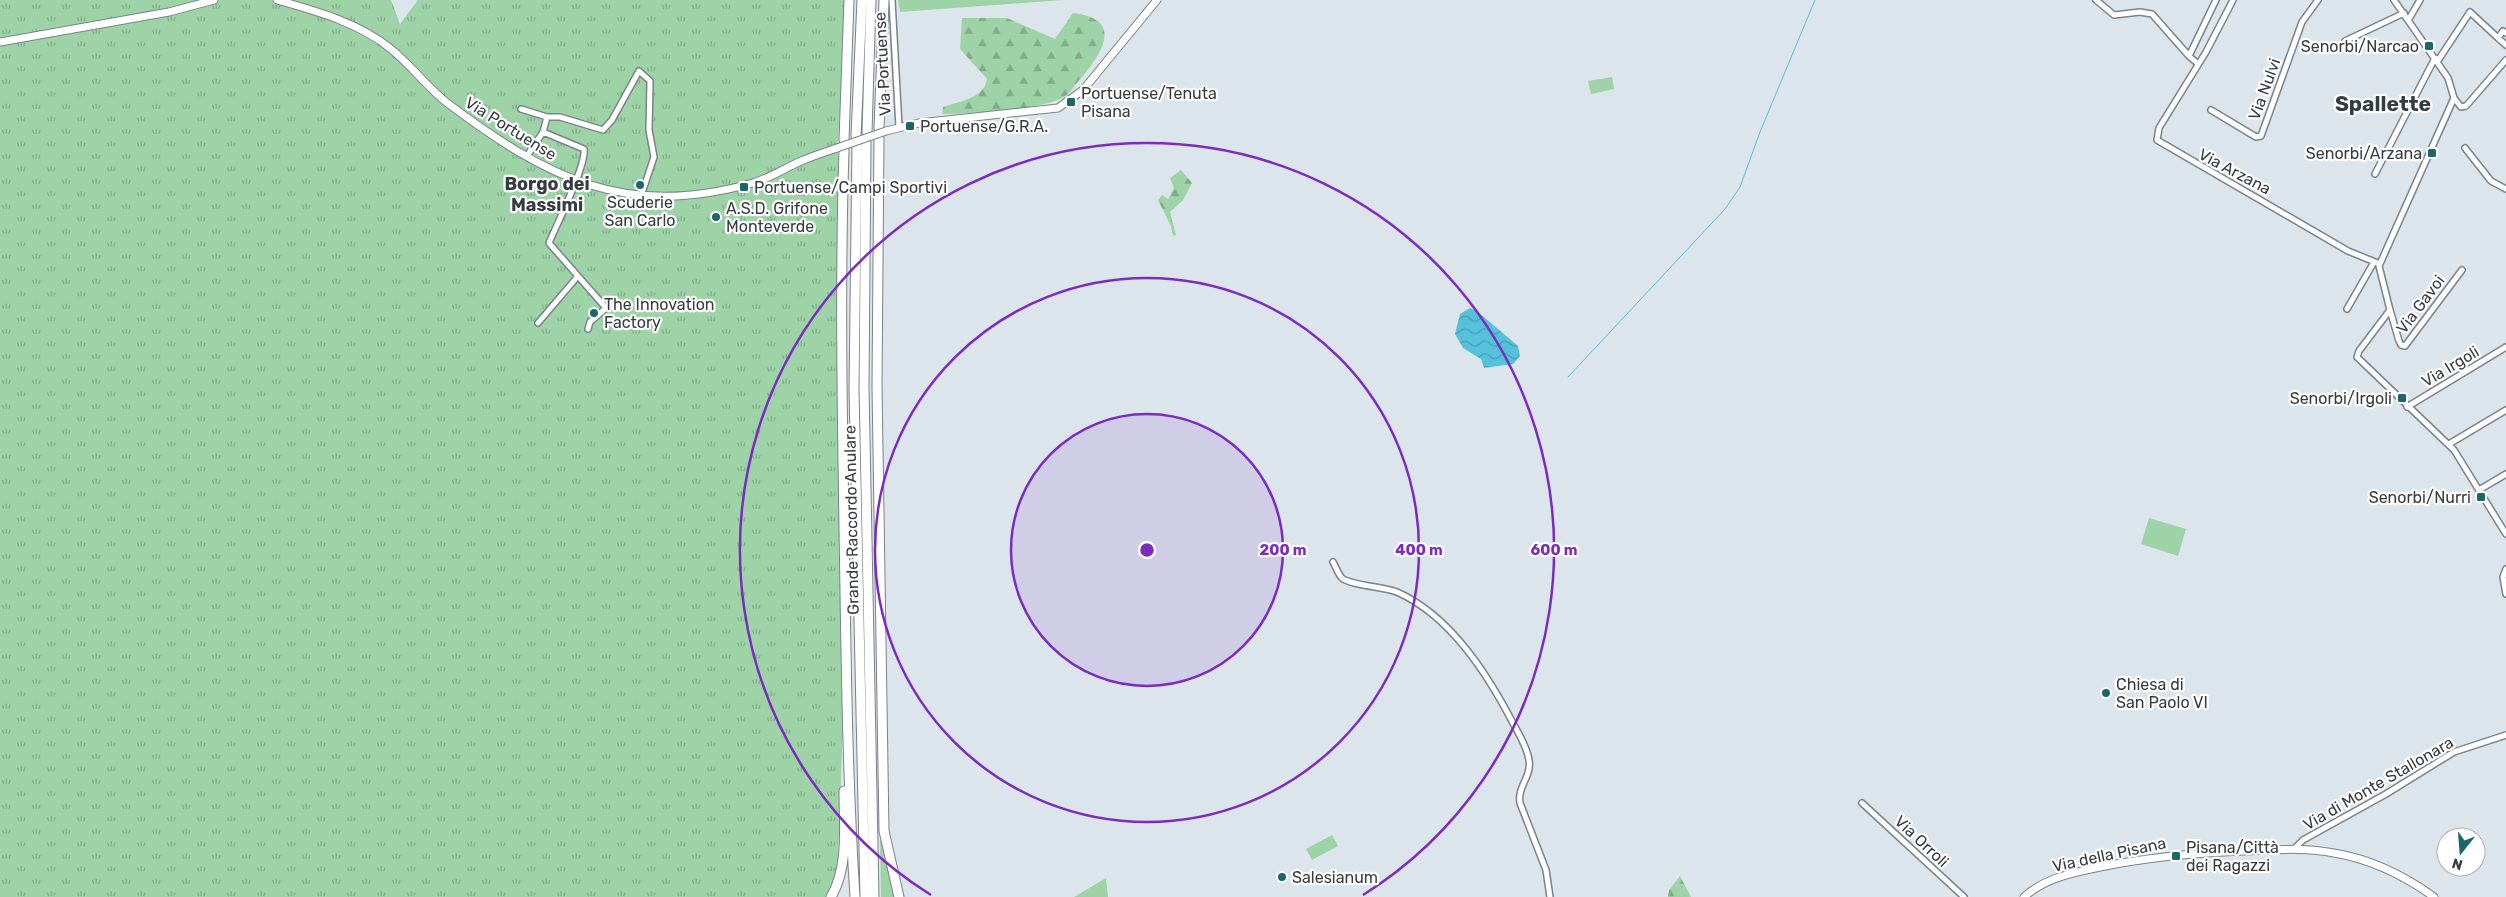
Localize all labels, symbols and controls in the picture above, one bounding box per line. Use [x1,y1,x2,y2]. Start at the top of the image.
street label: Via Portuense [870,11,895,116]
place label: Senorbi/Narcao [2301,37,2419,56]
marker: Senorbi/Narcao [2423,40,2435,52]
street label: Via Nulvi [2245,56,2284,123]
place label: Portuense/Tenuta Pisana [1081,84,1217,121]
district label: Spallette [2335,91,2431,116]
street label: Via Portuense [462,93,560,164]
marker: Portuense/Tenuta Pisana [1065,96,1077,108]
place label: Portuense/G.R.A. [920,117,1048,136]
marker: Portuense/G.R.A. [904,120,916,132]
place label: Senorbi/Arzana [2306,144,2422,163]
street label: Via Arzana [2195,145,2274,198]
marker: Senorbi/Arzana [2426,147,2438,159]
district label: Borgo dei Massimi [504,173,590,216]
place label: Portuense/Campi Sportivi [754,178,947,197]
marker: Scuderie San Carlo [634,179,646,191]
marker: Portuense/Campi Sportivi [738,181,750,193]
place label: Scuderie San Carlo [604,193,676,230]
place label: A.S.D. Grifone Monteverde [726,199,828,236]
marker: A.S.D. Grifone Monteverde [710,211,722,223]
street label: Via Gavoi [2392,271,2449,337]
place label: The Innovation Factory [604,295,715,332]
marker: The Innovation Factory [588,307,600,319]
street label: Via Irgoli [2418,342,2483,391]
place label: Senorbi/Irgoli [2290,389,2392,408]
marker: Senorbi/Irgoli [2396,392,2408,404]
street label: Grande Raccordo Anulare [840,425,863,615]
place label: Senorbi/Nurri [2369,488,2471,507]
marker: Senorbi/Nurri [2475,491,2487,503]
centre of rings [1138,541,1156,559]
text: 200 m [1259,541,1307,559]
text: 400 m [1395,541,1443,559]
text: 600 m [1530,541,1578,559]
place label: Chiesa di San Paolo VI [2116,675,2208,712]
marker: Chiesa di San Paolo VI [2100,687,2112,699]
street label: Via di Monte Stallonara [2300,733,2457,834]
street label: Via Orroli [1891,812,1953,871]
north arrow [2436,827,2486,877]
street label: Via della Pisana [2051,833,2168,876]
place label: Pisana/Città dei Ragazzi [2186,838,2279,875]
marker: Pisana/Città dei Ragazzi [2170,850,2182,862]
text: N [2450,854,2465,874]
place label: Salesianum [1292,868,1378,887]
marker: Salesianum [1276,871,1288,883]

